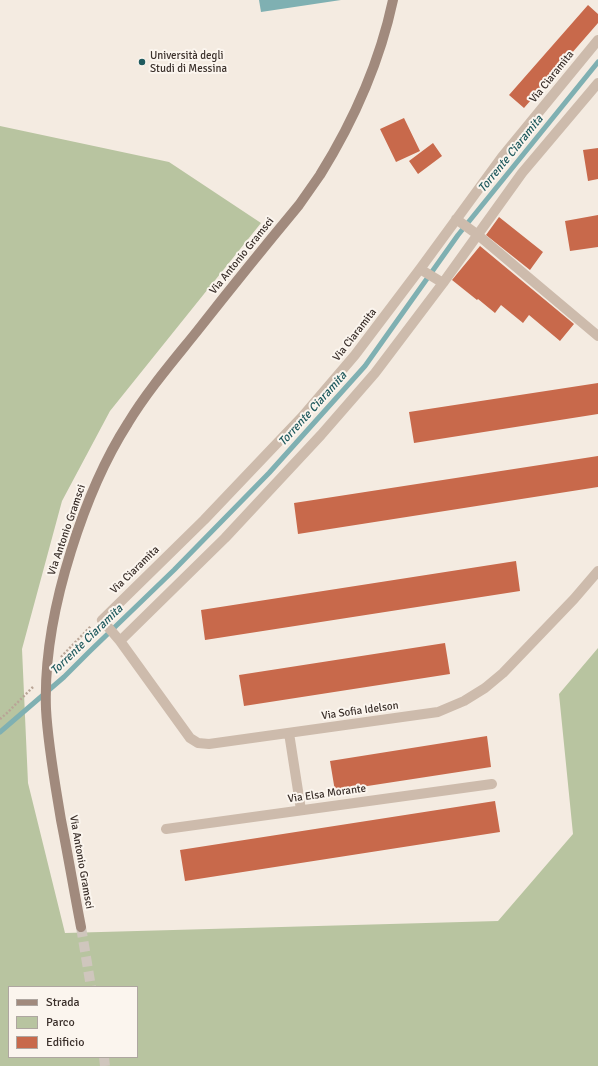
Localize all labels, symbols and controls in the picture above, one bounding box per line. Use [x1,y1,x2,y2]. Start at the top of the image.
street label: Via Ciaramita [527,48,577,106]
place label: Università degli Studi di Messina [150,49,227,75]
marker: Università degli Studi di Messina [137,57,147,67]
water label: Torrente Ciaramita [475,113,547,195]
street label: Via Antonio Gramsci [207,215,277,297]
street label: Via Ciaramita [330,306,380,364]
water label: Torrente Ciaramita [276,369,350,449]
street label: Via Antonio Gramsci [45,483,89,577]
street label: Via Ciaramita [108,543,162,597]
water label: Torrente Ciaramita [48,602,126,678]
street label: Via Sofia Idelson [321,699,399,723]
street label: Via Elsa Morante [287,782,367,806]
street label: Via Antonio Gramsci [66,814,96,910]
legend [8,986,138,1058]
text: Strada [46,995,80,1010]
text: Parco [46,1015,75,1030]
text: Edificio [46,1035,84,1050]

